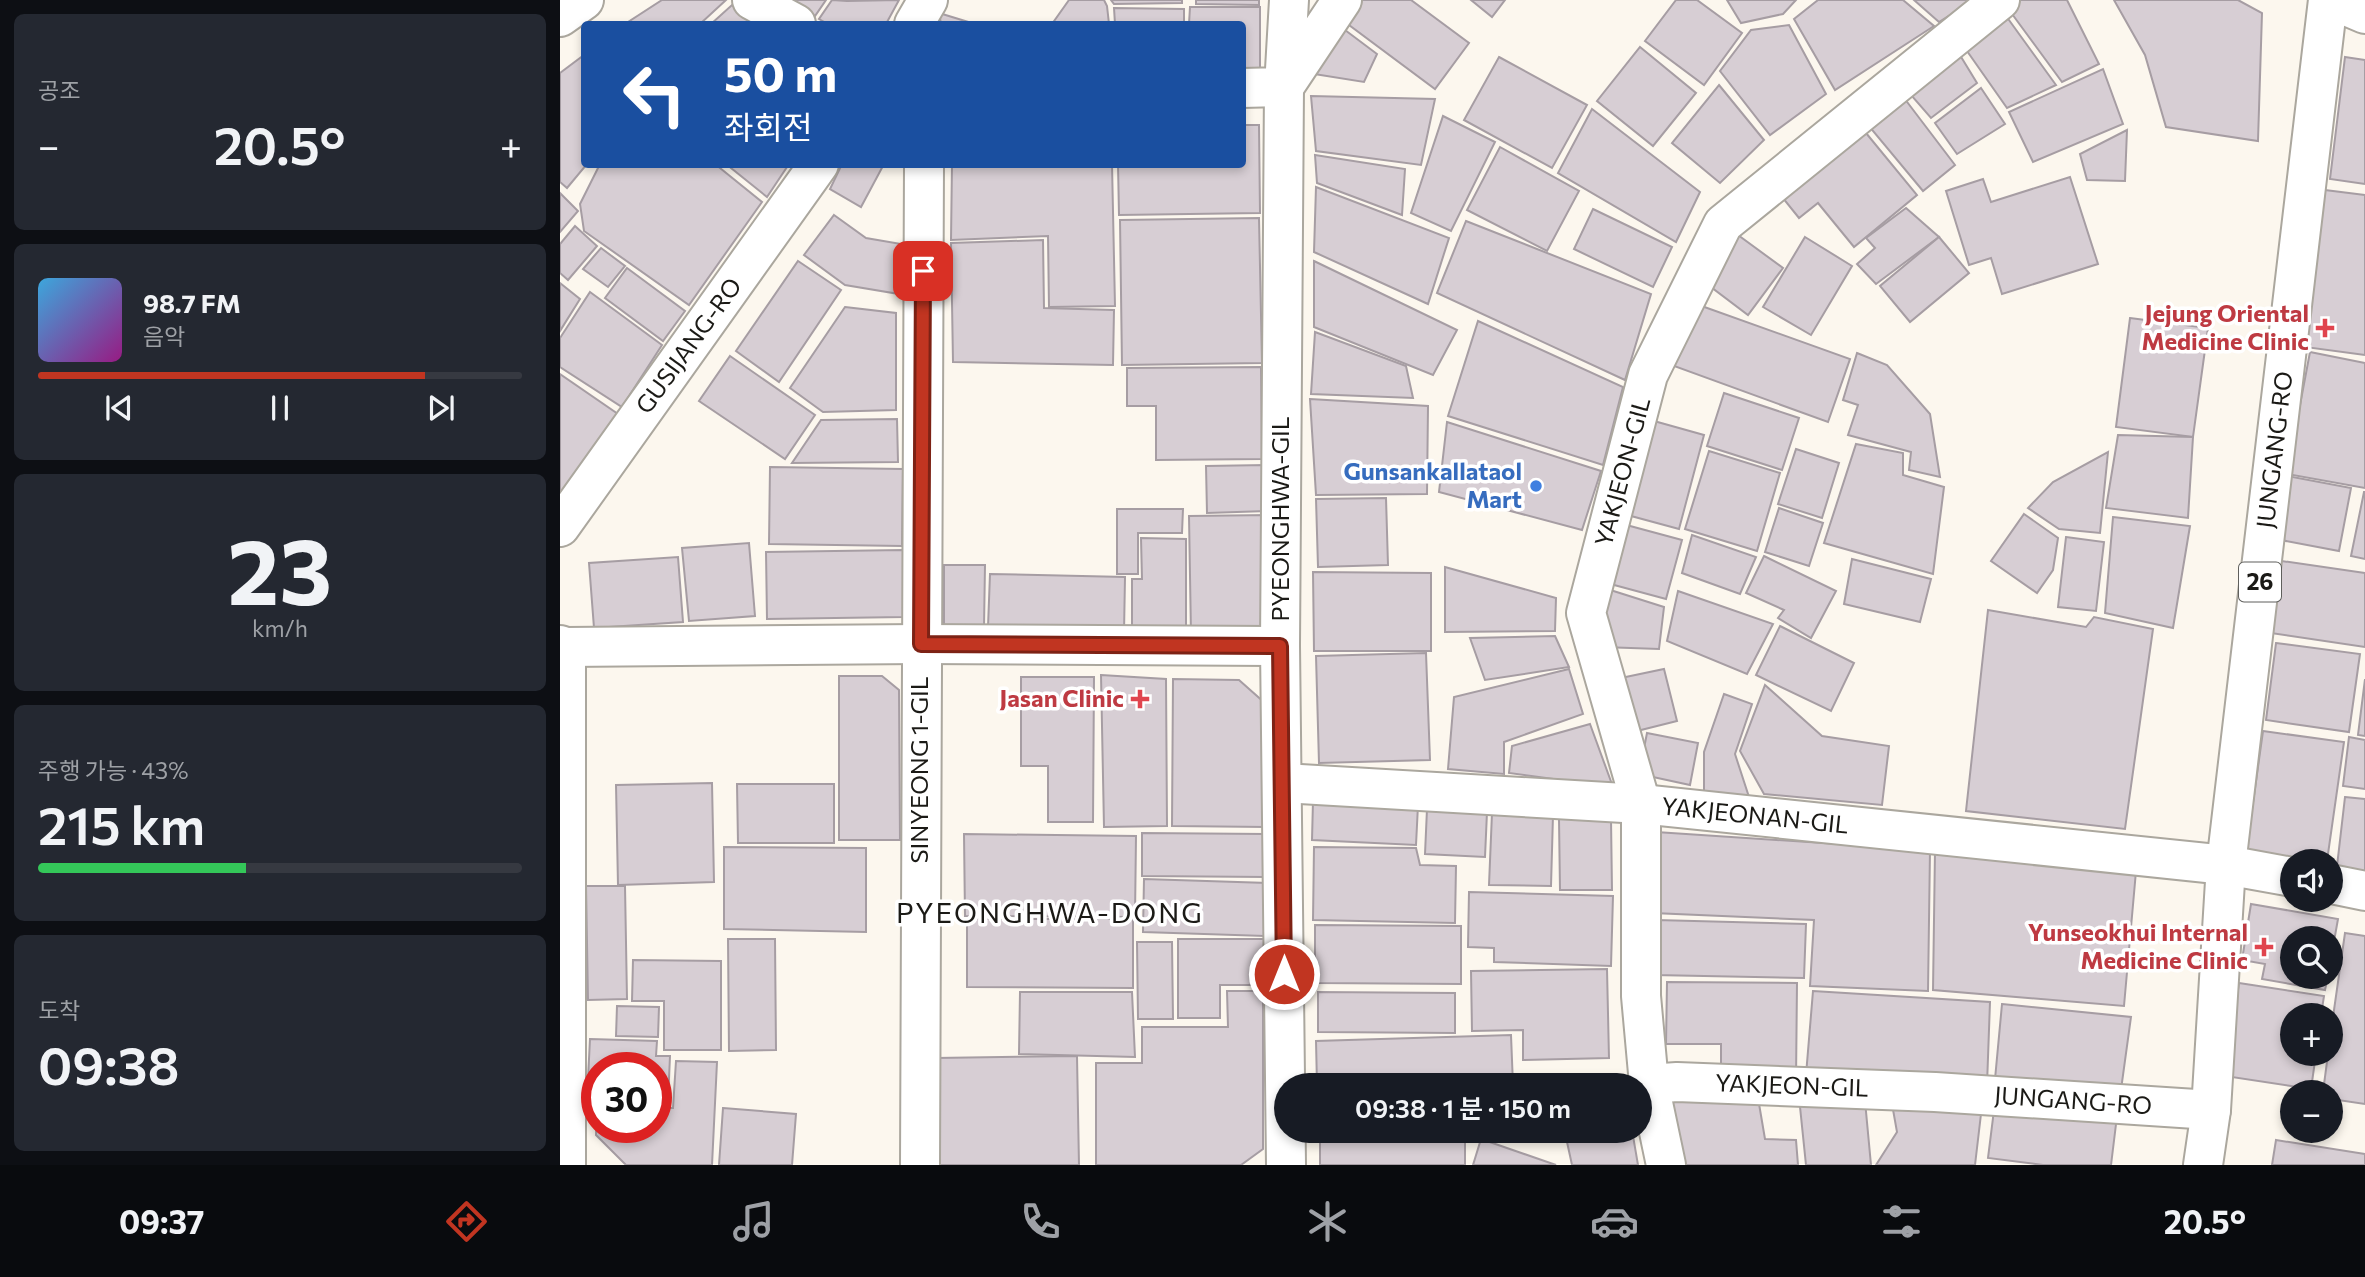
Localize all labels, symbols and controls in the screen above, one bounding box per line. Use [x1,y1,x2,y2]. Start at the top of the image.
text: 50 m [724,42,837,102]
icon: left [609,49,700,140]
text: 공조 [38,76,80,104]
text: 좌회전 [724,106,812,146]
text: 20.5° [214,112,345,176]
text: − [38,121,60,168]
text: + [500,121,522,168]
pin [893,241,953,301]
icon: arrive [904,252,942,290]
street label: GUSIJANG-RO [629,272,747,419]
text: 98.7 FM [143,287,241,318]
place label: Jejung Oriental Medicine Clinic [2141,298,2309,355]
marker: Jejung Oriental Medicine Clinic [2315,318,2335,338]
text: 음악 [143,322,185,350]
street label: JUNGANG-RO [2249,370,2298,530]
icon: previous [100,389,138,427]
icon: pause [261,389,299,427]
icon: next [422,389,460,427]
street label: YAKJEON-GIL [1588,394,1655,549]
street label: PYEONGHWA-GIL [1265,417,1294,621]
place label: Gunsankallataol Mart [1343,456,1522,513]
marker: Gunsankallataol Mart [1528,478,1544,494]
text: 23 [228,512,332,624]
road number: 26 [2239,562,2281,602]
text: km/h [252,614,308,642]
street label: SINYEONG 1-GIL [904,676,933,864]
place label: Jasan Clinic [1000,683,1124,712]
marker: Jasan Clinic [1130,689,1150,709]
text: 주행 가능 · 43% [38,756,188,784]
street label: YAKJEONAN-GIL [1660,790,1850,839]
text: 215 km [38,792,205,856]
map controls [2280,849,2343,1143]
button: sound [2280,849,2343,912]
district label: PYEONGHWA-DONG [896,895,1204,929]
place label: Yunseokhui Internal Medicine Clinic [2028,917,2248,974]
button: search [2280,926,2343,989]
position arrow [1247,937,1321,1011]
marker: Yunseokhui Internal Medicine Clinic [2254,937,2274,957]
text: 도착 [38,996,80,1024]
button: + [2280,1003,2343,1066]
text: 09:38 [38,1032,180,1096]
speed limit sign: 30 [581,1052,672,1143]
street label: YAKJEON-GIL [1715,1067,1869,1102]
street label: JUNGANG-RO [1993,1080,2153,1119]
button: − [2280,1080,2343,1143]
text: 09:38 · 1 분 · 150 m [1355,1092,1571,1123]
icon: directions [442,1197,491,1246]
icon: music [729,1197,778,1246]
icon: phone [1016,1197,1065,1246]
icon: climate [1303,1197,1352,1246]
icon: car [1590,1197,1639,1246]
icon: filters [1877,1197,1926,1246]
text: 09:37 [119,1201,204,1241]
text: 20.5° [2164,1201,2246,1241]

